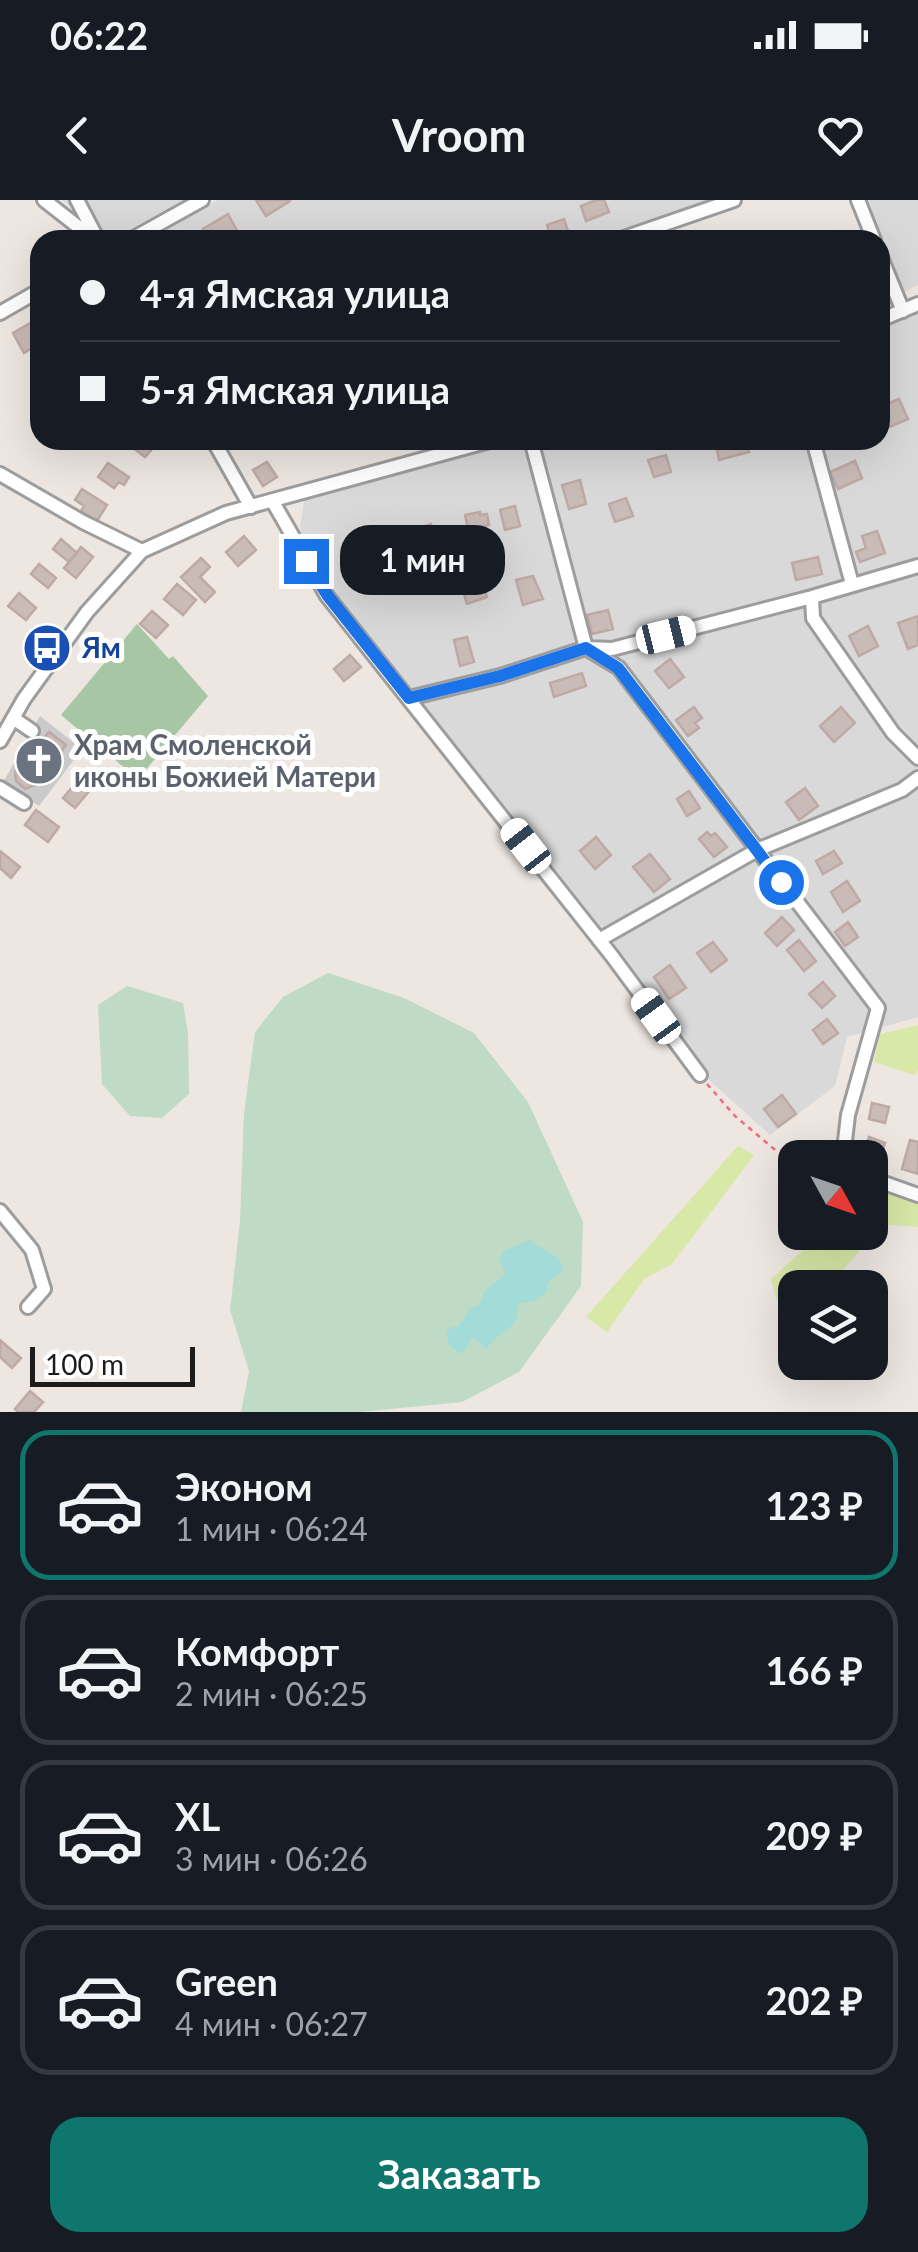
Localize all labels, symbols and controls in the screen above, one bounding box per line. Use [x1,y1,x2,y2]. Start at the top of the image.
text: 06:22 [50,12,148,58]
icon: back [50,108,105,163]
text: Vroom [392,108,526,162]
icon: heart [813,108,868,163]
text: 4-я Ямская улица [140,270,450,316]
text: 5-я Ямская улица [140,366,450,412]
callout: 1 мин [341,526,506,596]
route end [284,539,329,584]
text: 1 мин [379,540,466,579]
car [633,613,699,657]
bus stop icon: Ям [21,622,73,674]
place label: Ям [81,630,121,664]
place label: Храм Смоленской иконы Божией Матери [74,727,376,793]
church icon: Храм Смоленской иконы Божией Матери [13,735,65,787]
car [496,813,556,879]
route start [759,860,804,905]
car [626,983,686,1049]
north arrow [778,1140,888,1250]
map controls [778,1140,888,1380]
button: layers [778,1270,888,1380]
scale bar [30,1342,195,1386]
text: 100 m [45,1347,124,1381]
icon: car [55,1460,145,1550]
text: Эконом [175,1463,313,1509]
text: 123 ₽ [766,1482,863,1528]
text: 1 мин · 06:24 [175,1509,368,1548]
icon: car [55,1625,145,1715]
text: Комфорт [175,1628,339,1674]
text: 166 ₽ [766,1647,863,1693]
text: 2 мин · 06:25 [175,1674,368,1713]
icon: car [55,1790,145,1880]
text: XL [175,1793,220,1839]
text: 209 ₽ [766,1812,863,1858]
text: 3 мин · 06:26 [175,1839,368,1878]
icon: car [55,1955,145,2045]
text: Green [175,1958,278,2004]
text: 202 ₽ [766,1977,863,2023]
text: 4 мин · 06:27 [175,2004,368,2043]
button: Заказать [50,2117,868,2232]

